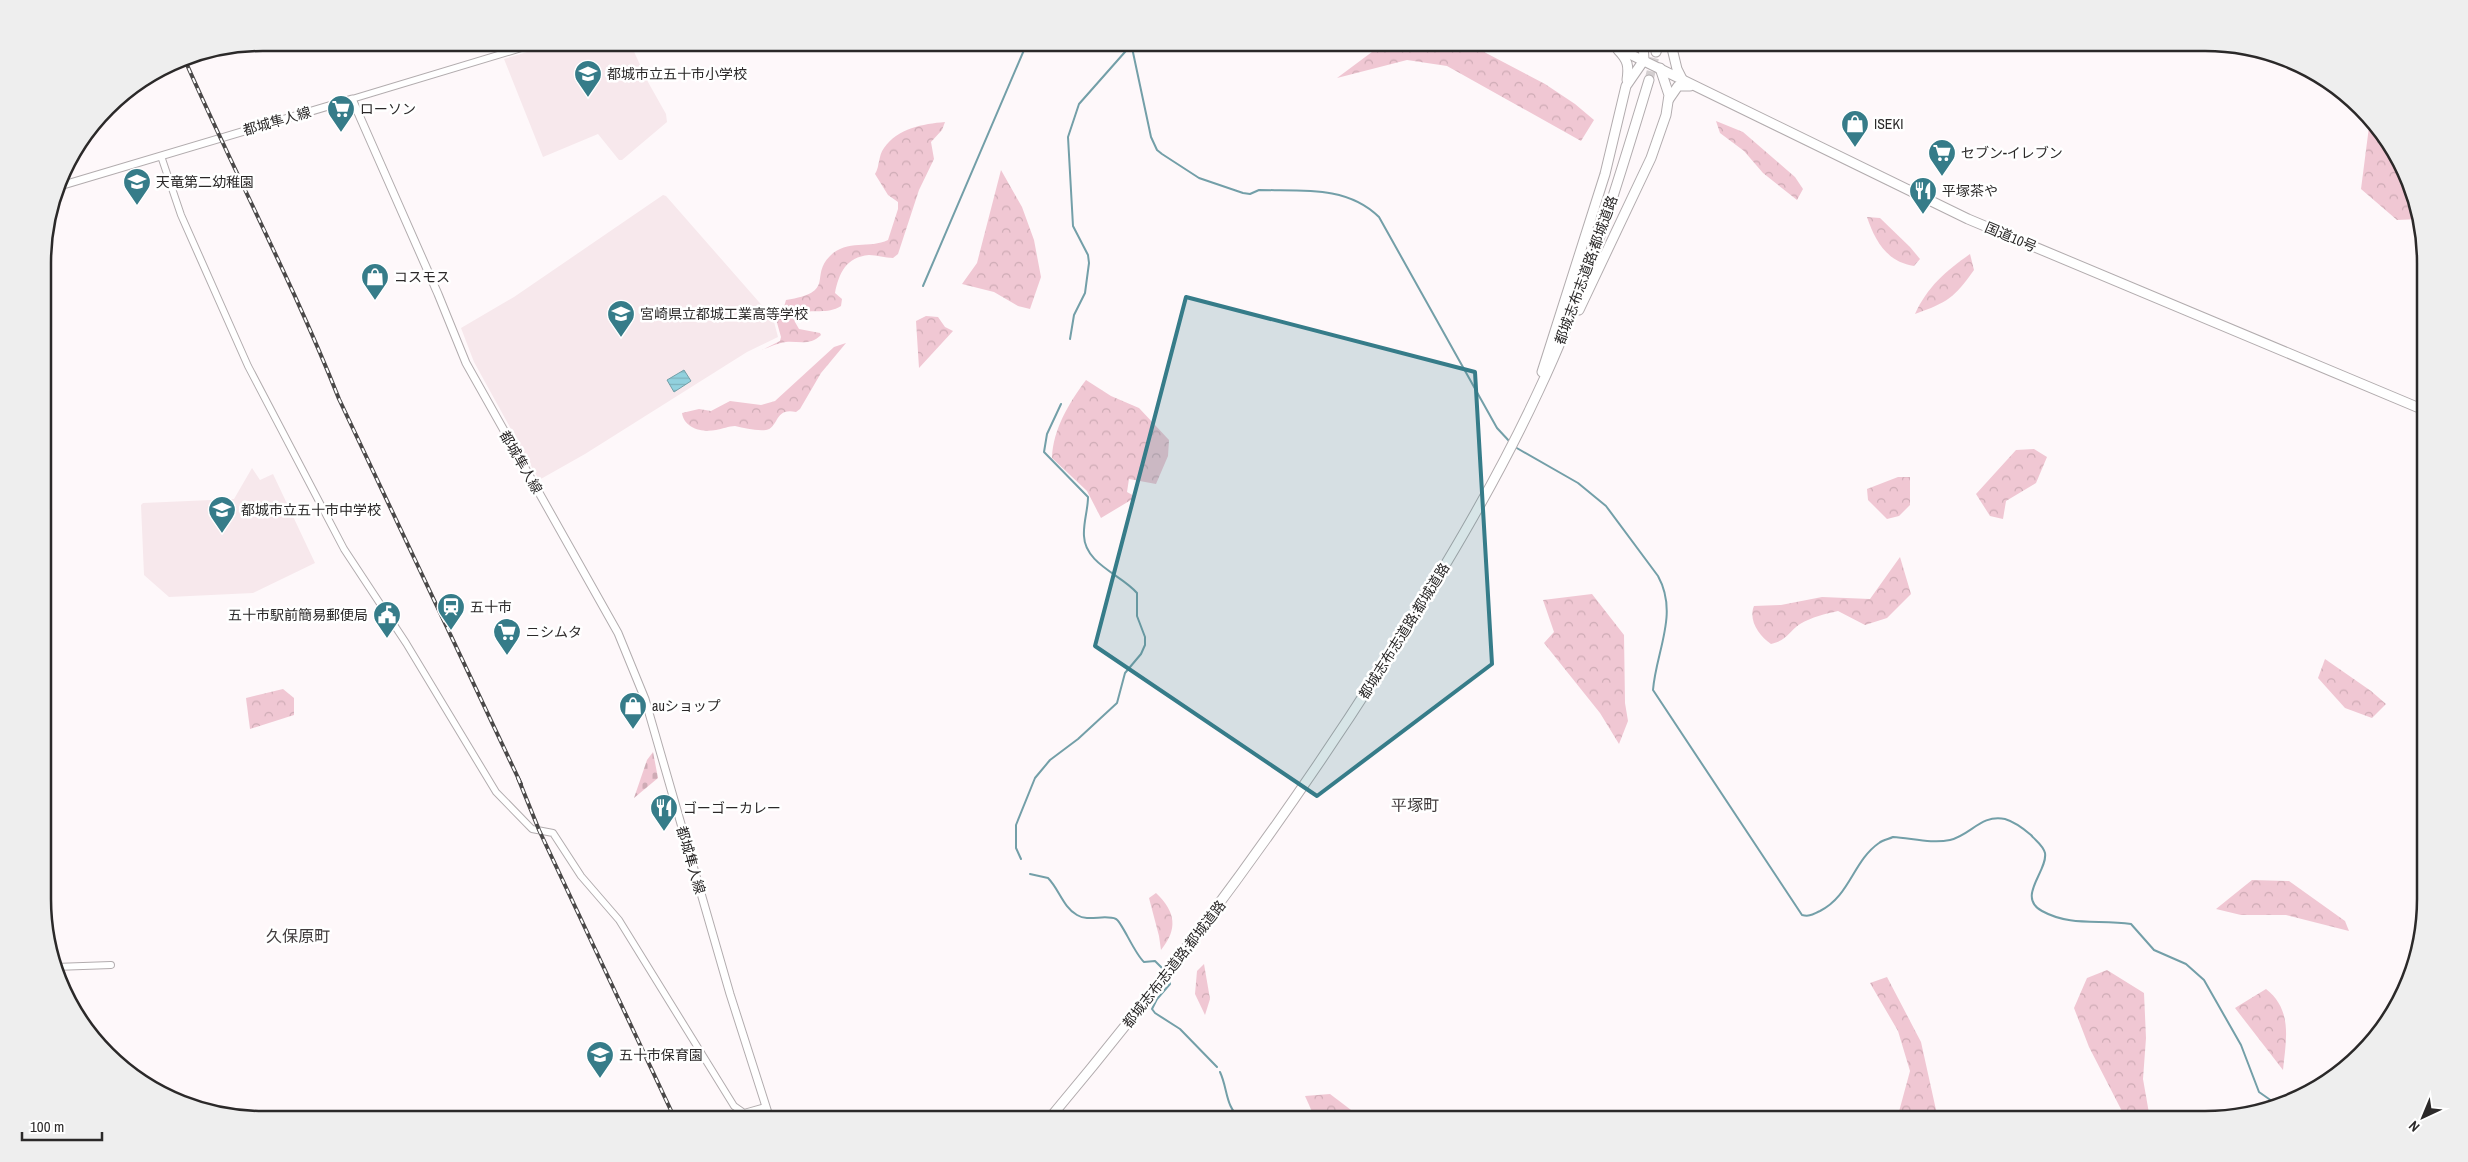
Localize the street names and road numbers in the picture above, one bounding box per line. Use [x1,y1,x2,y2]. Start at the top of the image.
street label: 都城隼人線 [241,103,313,139]
street label: 都城志布志道路;都城道路 [1551,193,1621,347]
street label: 国道10号 [1982,218,2040,256]
street label: 都城隼人線 [496,427,546,497]
street label: 都城志布志道路;都城道路 [1355,560,1453,702]
street label: 都城隼人線 [673,824,709,896]
street label: 都城志布志道路;都城道路 [1119,897,1229,1031]

